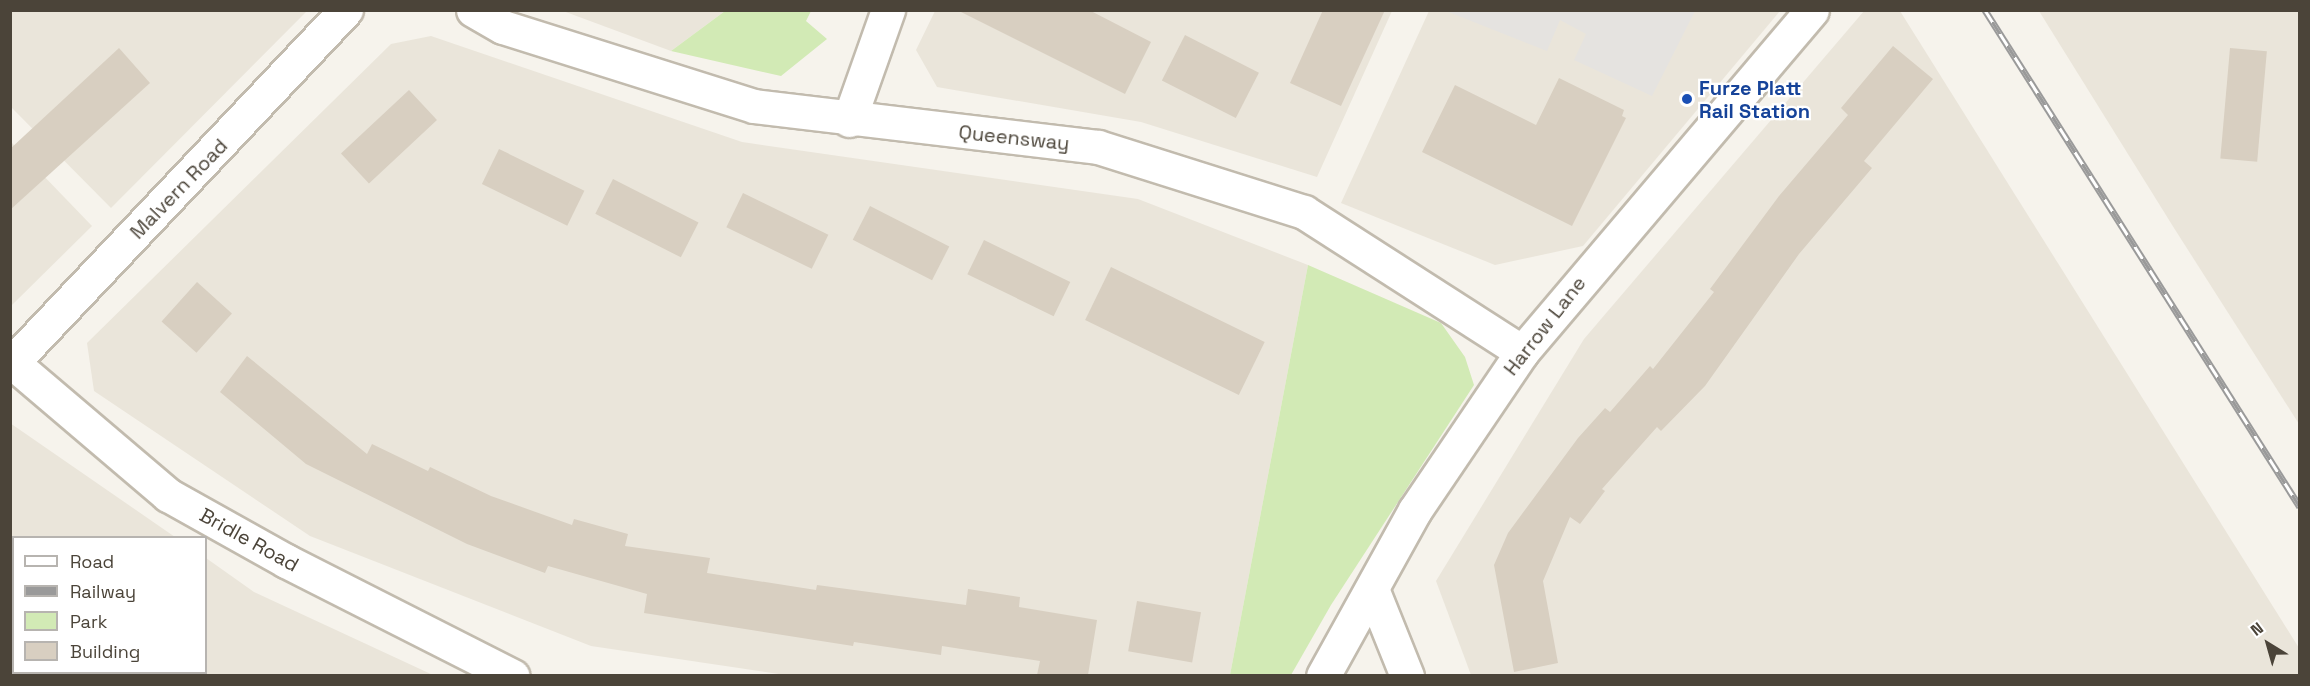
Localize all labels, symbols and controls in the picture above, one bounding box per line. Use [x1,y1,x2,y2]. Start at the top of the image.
place label: Furze Platt Rail Station [1699,76,1810,123]
marker: Furze Platt Rail Station [1680,92,1694,106]
street label: Queensway [957,120,1071,156]
street label: Malvern Road [125,134,233,244]
street label: Harrow Lane [1499,272,1591,380]
street label: Bridle Road [195,503,303,577]
legend [12,536,207,674]
text: Road [70,550,114,573]
text: Railway [70,580,136,603]
text: Park [70,610,107,633]
north arrow [2238,614,2298,674]
text: N [2246,618,2267,641]
text: Building [70,640,140,663]

